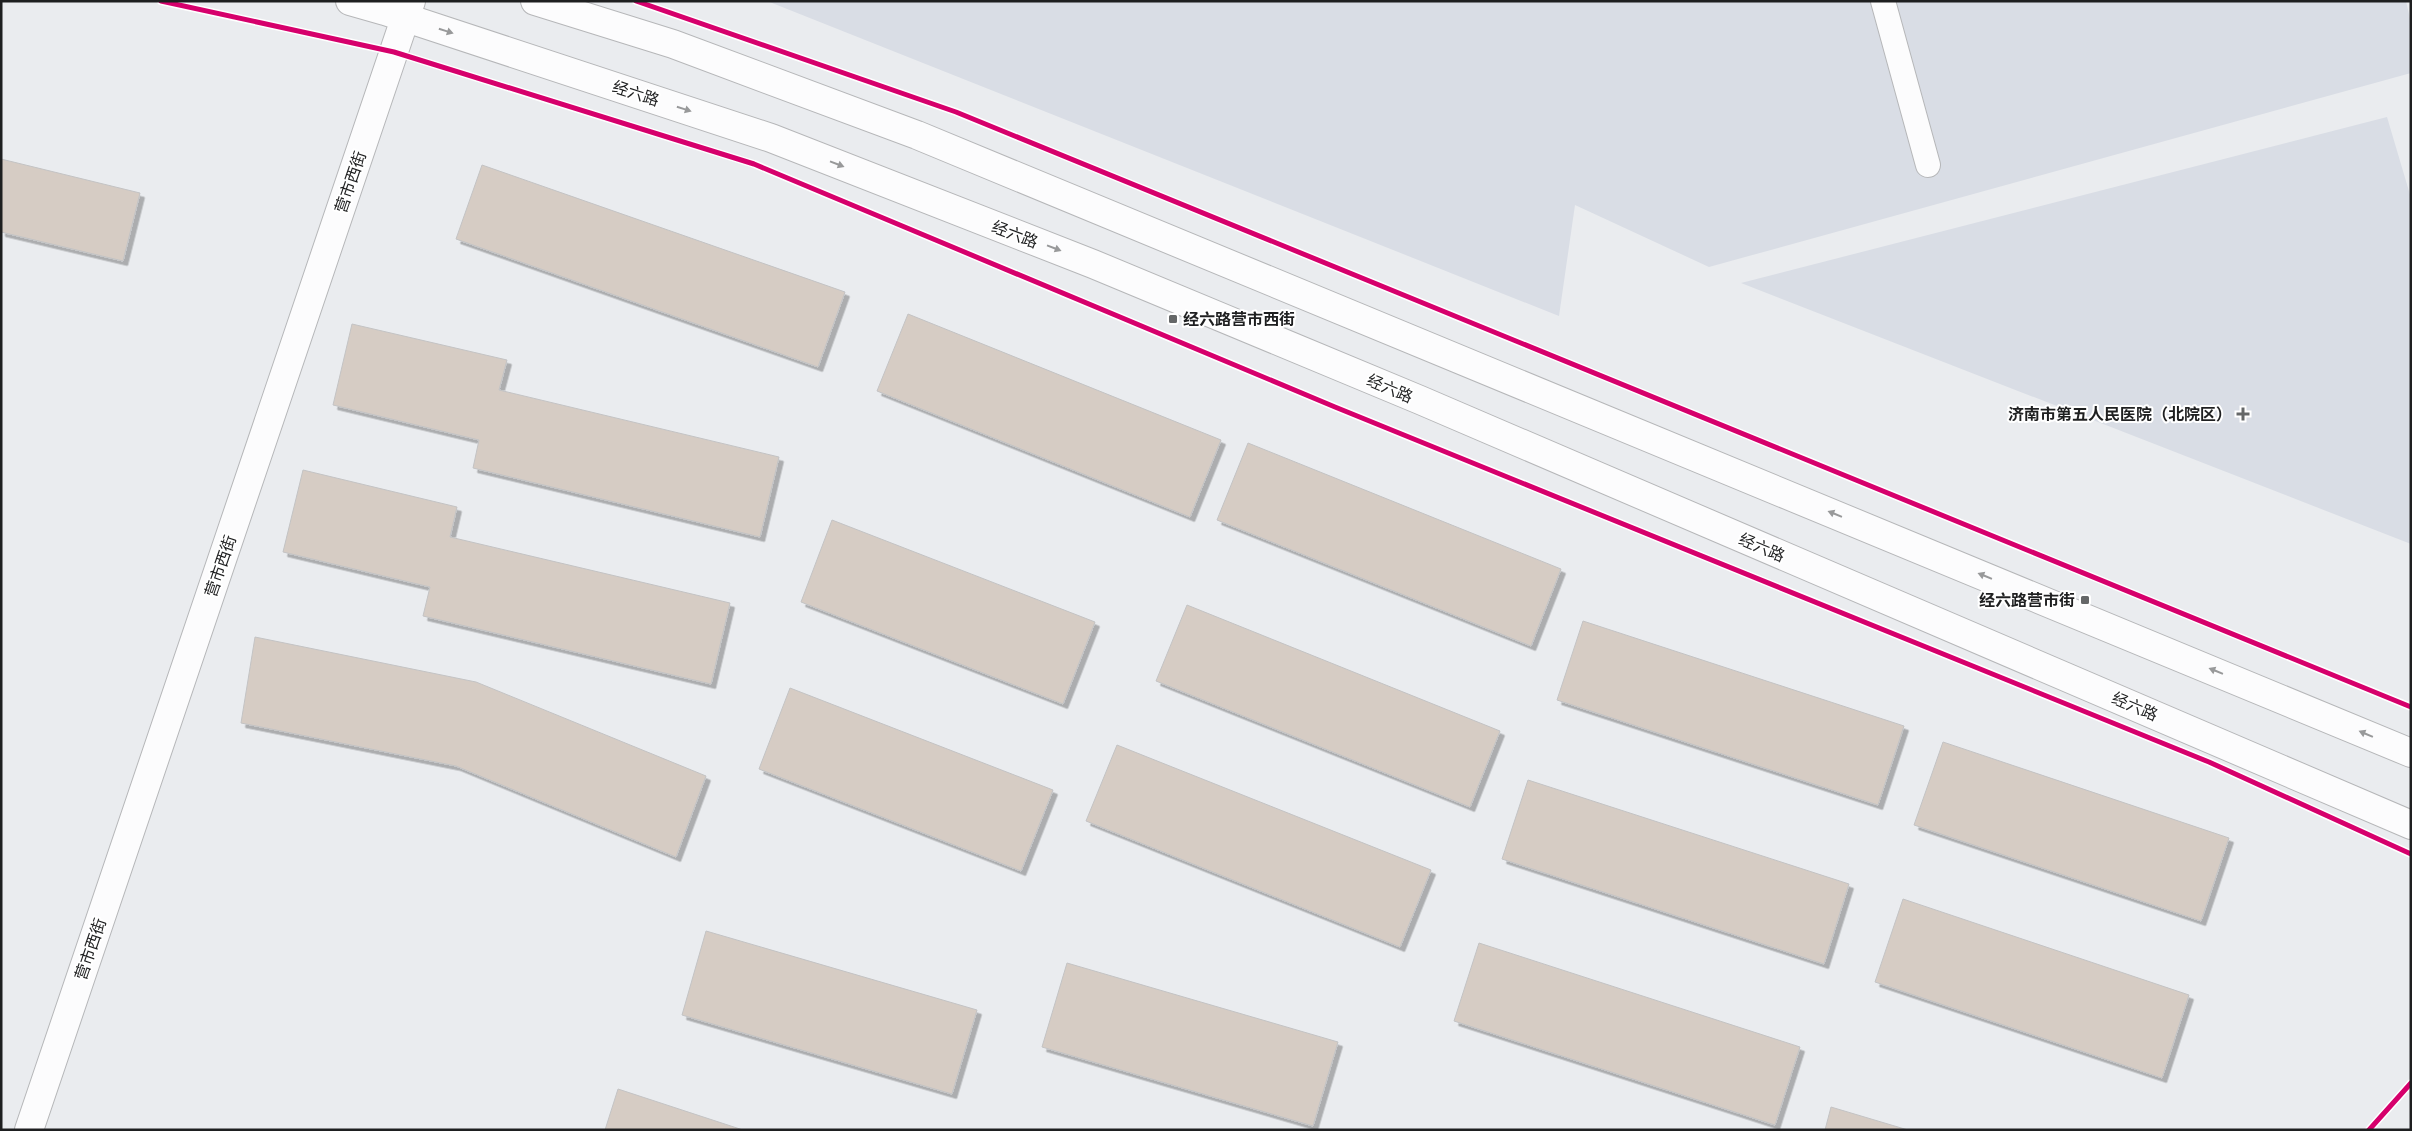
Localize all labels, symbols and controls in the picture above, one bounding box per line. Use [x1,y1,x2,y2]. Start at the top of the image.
one-way arrow [439,28,454,36]
street label: 经六路 [610,75,662,111]
one-way arrow [677,106,692,114]
street label: 营市西街 [329,148,371,216]
one-way arrow [830,160,845,168]
street label: 经六路 [989,215,1041,253]
one-way arrow [1046,245,1061,253]
place label: 经六路营市西街 [1183,308,1295,330]
marker: 经六路营市西街 [1167,313,1179,325]
street label: 经六路 [1364,368,1416,408]
place label: 济南市第五人民医院（北院区） [2008,403,2232,425]
marker: 济南市第五人民医院（北院区） [2236,407,2250,421]
one-way arrow [1827,510,1842,518]
street label: 经六路 [1736,527,1788,567]
street label: 营市西街 [199,532,241,600]
one-way arrow [1977,572,1992,580]
place label: 经六路营市街 [1979,589,2075,611]
marker: 经六路营市街 [2079,594,2091,606]
one-way arrow [2209,667,2223,675]
street label: 经六路 [2109,686,2161,726]
one-way arrow [2359,730,2373,738]
street label: 营市西街 [69,915,111,983]

